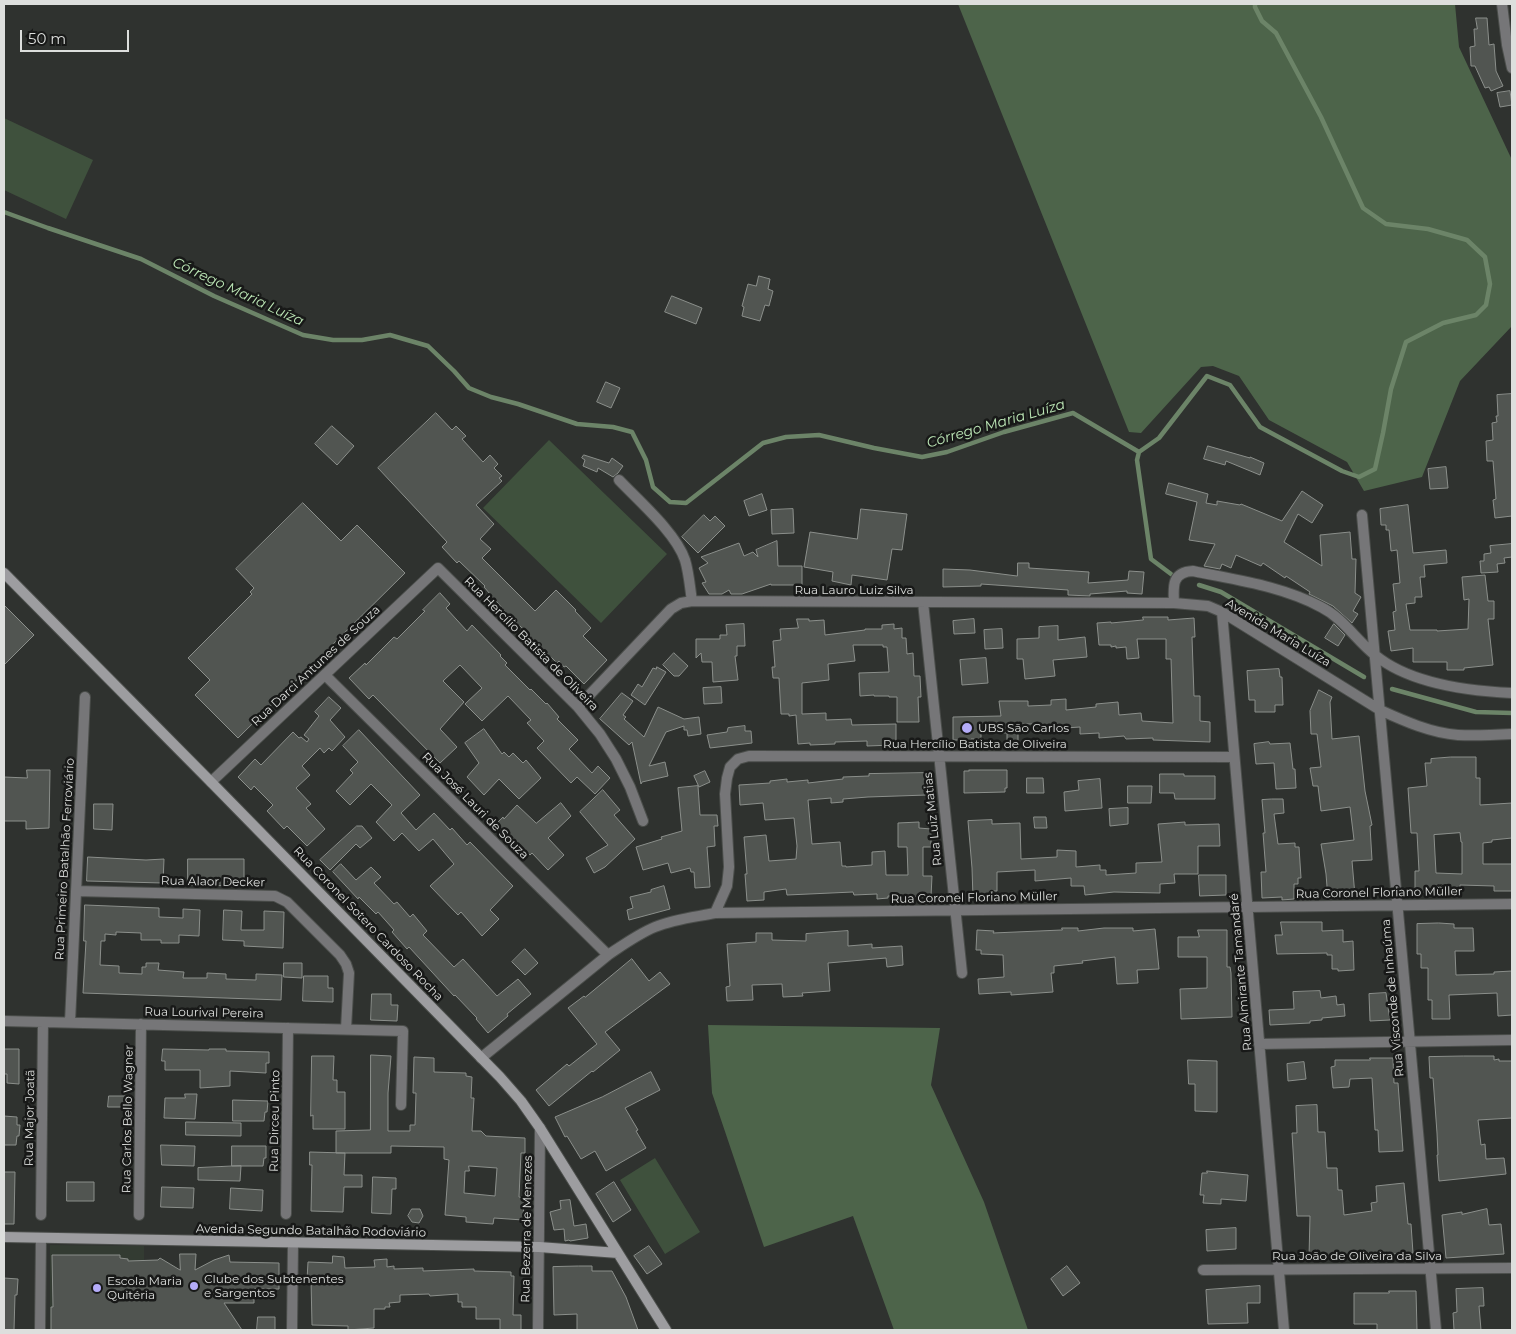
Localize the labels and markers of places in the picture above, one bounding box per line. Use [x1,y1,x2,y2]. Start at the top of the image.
marker: UBS São Carlos [960,721,974,735]
place label: UBS São Carlos [978,721,1069,735]
place label: Clube dos Subtenentes e Sargentos [204,1272,344,1300]
place label: Escola Maria Quitéria [107,1274,182,1302]
marker: Clube dos Subtenentes e Sargentos [188,1280,200,1292]
marker: Escola Maria Quitéria [91,1282,103,1294]

